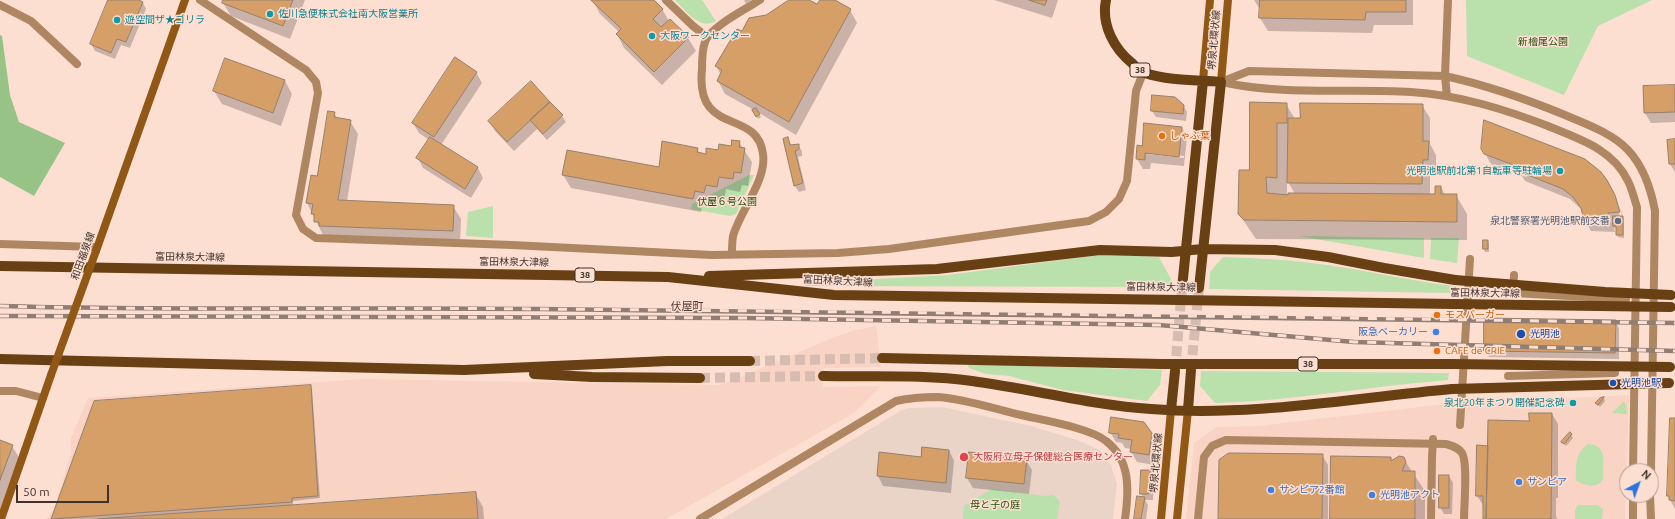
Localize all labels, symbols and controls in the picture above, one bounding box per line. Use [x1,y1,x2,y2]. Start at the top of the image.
place label: 佐川急便株式会社南大阪営業所 [278,8,418,20]
marker: 佐川急便株式会社南大阪営業所 [265,9,275,19]
street label: 堺泉北環状線 [1205,10,1223,70]
place label: 遊空間ザ★ゴリラ [125,14,205,26]
marker: 遊空間ザ★ゴリラ [112,15,122,25]
place label: 大阪ワークセンター [660,30,750,42]
marker: 大阪ワークセンター [647,31,657,41]
park label: 新檜尾公園 [1518,36,1568,48]
road number: 38 [1130,63,1150,77]
place label: しゃぶ葉 [1170,130,1210,142]
marker: しゃぶ葉 [1157,131,1167,141]
place label: 光明池駅前北第1自転車等駐輪場 [1406,165,1552,177]
marker: 光明池駅前北第1自転車等駐輪場 [1555,166,1565,176]
park label: 伏屋６号公園 [697,196,757,208]
place label: 泉北警察署光明池駅前交番 [1490,215,1610,227]
marker: 泉北警察署光明池駅前交番 [1613,216,1623,226]
street label: 和田福泉線 [69,230,97,282]
street label: 富田林泉大津線 [155,250,225,264]
street label: 富田林泉大津線 [479,255,549,269]
road number: 38 [575,268,595,282]
street label: 富田林泉大津線 [803,273,873,289]
street label: 富田林泉大津線 [1126,280,1196,294]
street label: 富田林泉大津線 [1450,286,1520,300]
district label: 伏屋町 [671,299,703,313]
place label: モスバーガー [1445,309,1505,321]
marker: モスバーガー [1432,310,1442,320]
place label: 阪急ベーカリー [1358,326,1428,338]
marker: 阪急ベーカリー [1431,327,1441,337]
marker: 光明池 [1515,328,1527,340]
place label: 光明池 [1530,328,1560,340]
place label: CAFE de CRIE [1445,345,1505,357]
marker: CAFE de CRIE [1432,346,1442,356]
road number: 38 [1298,357,1318,371]
place label: 光明池駅 [1621,377,1661,389]
marker: 光明池駅 [1608,378,1618,388]
place label: 泉北20年まつり開催記念碑 [1444,397,1565,409]
marker: 泉北20年まつり開催記念碑 [1568,398,1578,408]
street label: 堺泉北環状線 [1147,433,1165,493]
marker: 大阪府立母子保健総合医療センター [958,451,970,463]
place label: 大阪府立母子保健総合医療センター [973,451,1133,463]
north arrow [1619,463,1659,503]
text: N [1639,467,1653,482]
place label: サンピア [1527,476,1567,488]
scale bar [18,477,111,503]
marker: サンピア [1514,477,1524,487]
place label: サンピア2番館 [1279,484,1345,496]
text: 50 m [23,485,50,498]
marker: サンピア2番館 [1266,485,1276,495]
place label: 光明池アクト [1380,489,1440,501]
marker: 光明池アクト [1367,490,1377,500]
park label: 母と子の庭 [970,499,1020,511]

